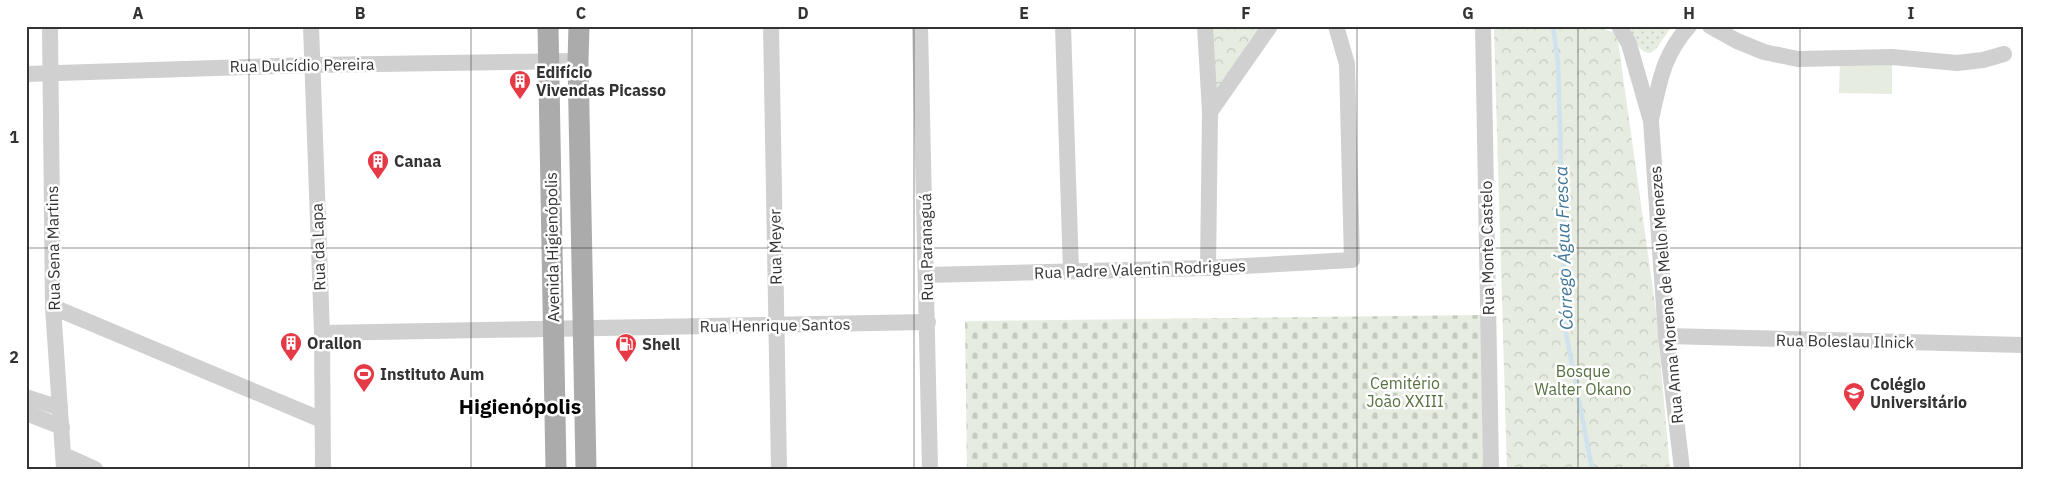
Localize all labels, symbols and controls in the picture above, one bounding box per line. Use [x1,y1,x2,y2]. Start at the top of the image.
text: A [133,3,144,23]
text: B [355,3,366,23]
text: C [576,3,586,23]
text: D [797,3,809,23]
text: E [1019,3,1029,23]
text: F [1241,3,1251,23]
text: G [1462,3,1474,23]
text: H [1683,3,1695,23]
text: I [1908,3,1915,23]
street label: Rua Dulcídio Pereira [229,54,375,76]
place label: Edifício Vivendas Picasso [536,62,666,100]
building icon: Edifício Vivendas Picasso [508,69,532,100]
text: 1 [9,127,19,147]
building icon: Canaa [366,149,390,180]
place label: Canaa [394,151,441,171]
street label: Rua Anna Morena de Mello Menezes [1645,165,1687,425]
water label: Córrego Água Fresca [1549,166,1578,330]
street label: Avenida Higienópolis [541,172,563,322]
street label: Rua Monte Castelo [1476,180,1498,315]
street label: Rua Sena Martins [42,185,64,311]
street label: Rua Paranaguá [915,193,937,301]
street label: Rua da Lapa [306,202,330,291]
street label: Rua Meyer [764,209,786,285]
street label: Rua Padre Valentin Rodrigues [1034,255,1246,283]
street label: Rua Henrique Santos [699,314,851,336]
street label: Rua Boleslau Ilnick [1776,330,1915,352]
building icon: Orallon [279,331,303,362]
fuel station icon: Shell [614,332,638,363]
place label: Orallon [307,333,362,353]
place label: Shell [642,334,680,354]
text: 2 [9,347,19,367]
park label: Bosque Walter Okano [1534,361,1632,399]
sports icon: Instituto Aum [352,362,376,393]
place label: Instituto Aum [380,364,484,384]
park label: Cemitério João XXIII [1366,373,1444,411]
place label: Colégio Universitário [1870,374,1967,412]
school or university icon: Colégio Universitário [1842,381,1866,412]
district label: Higienópolis [459,392,581,420]

